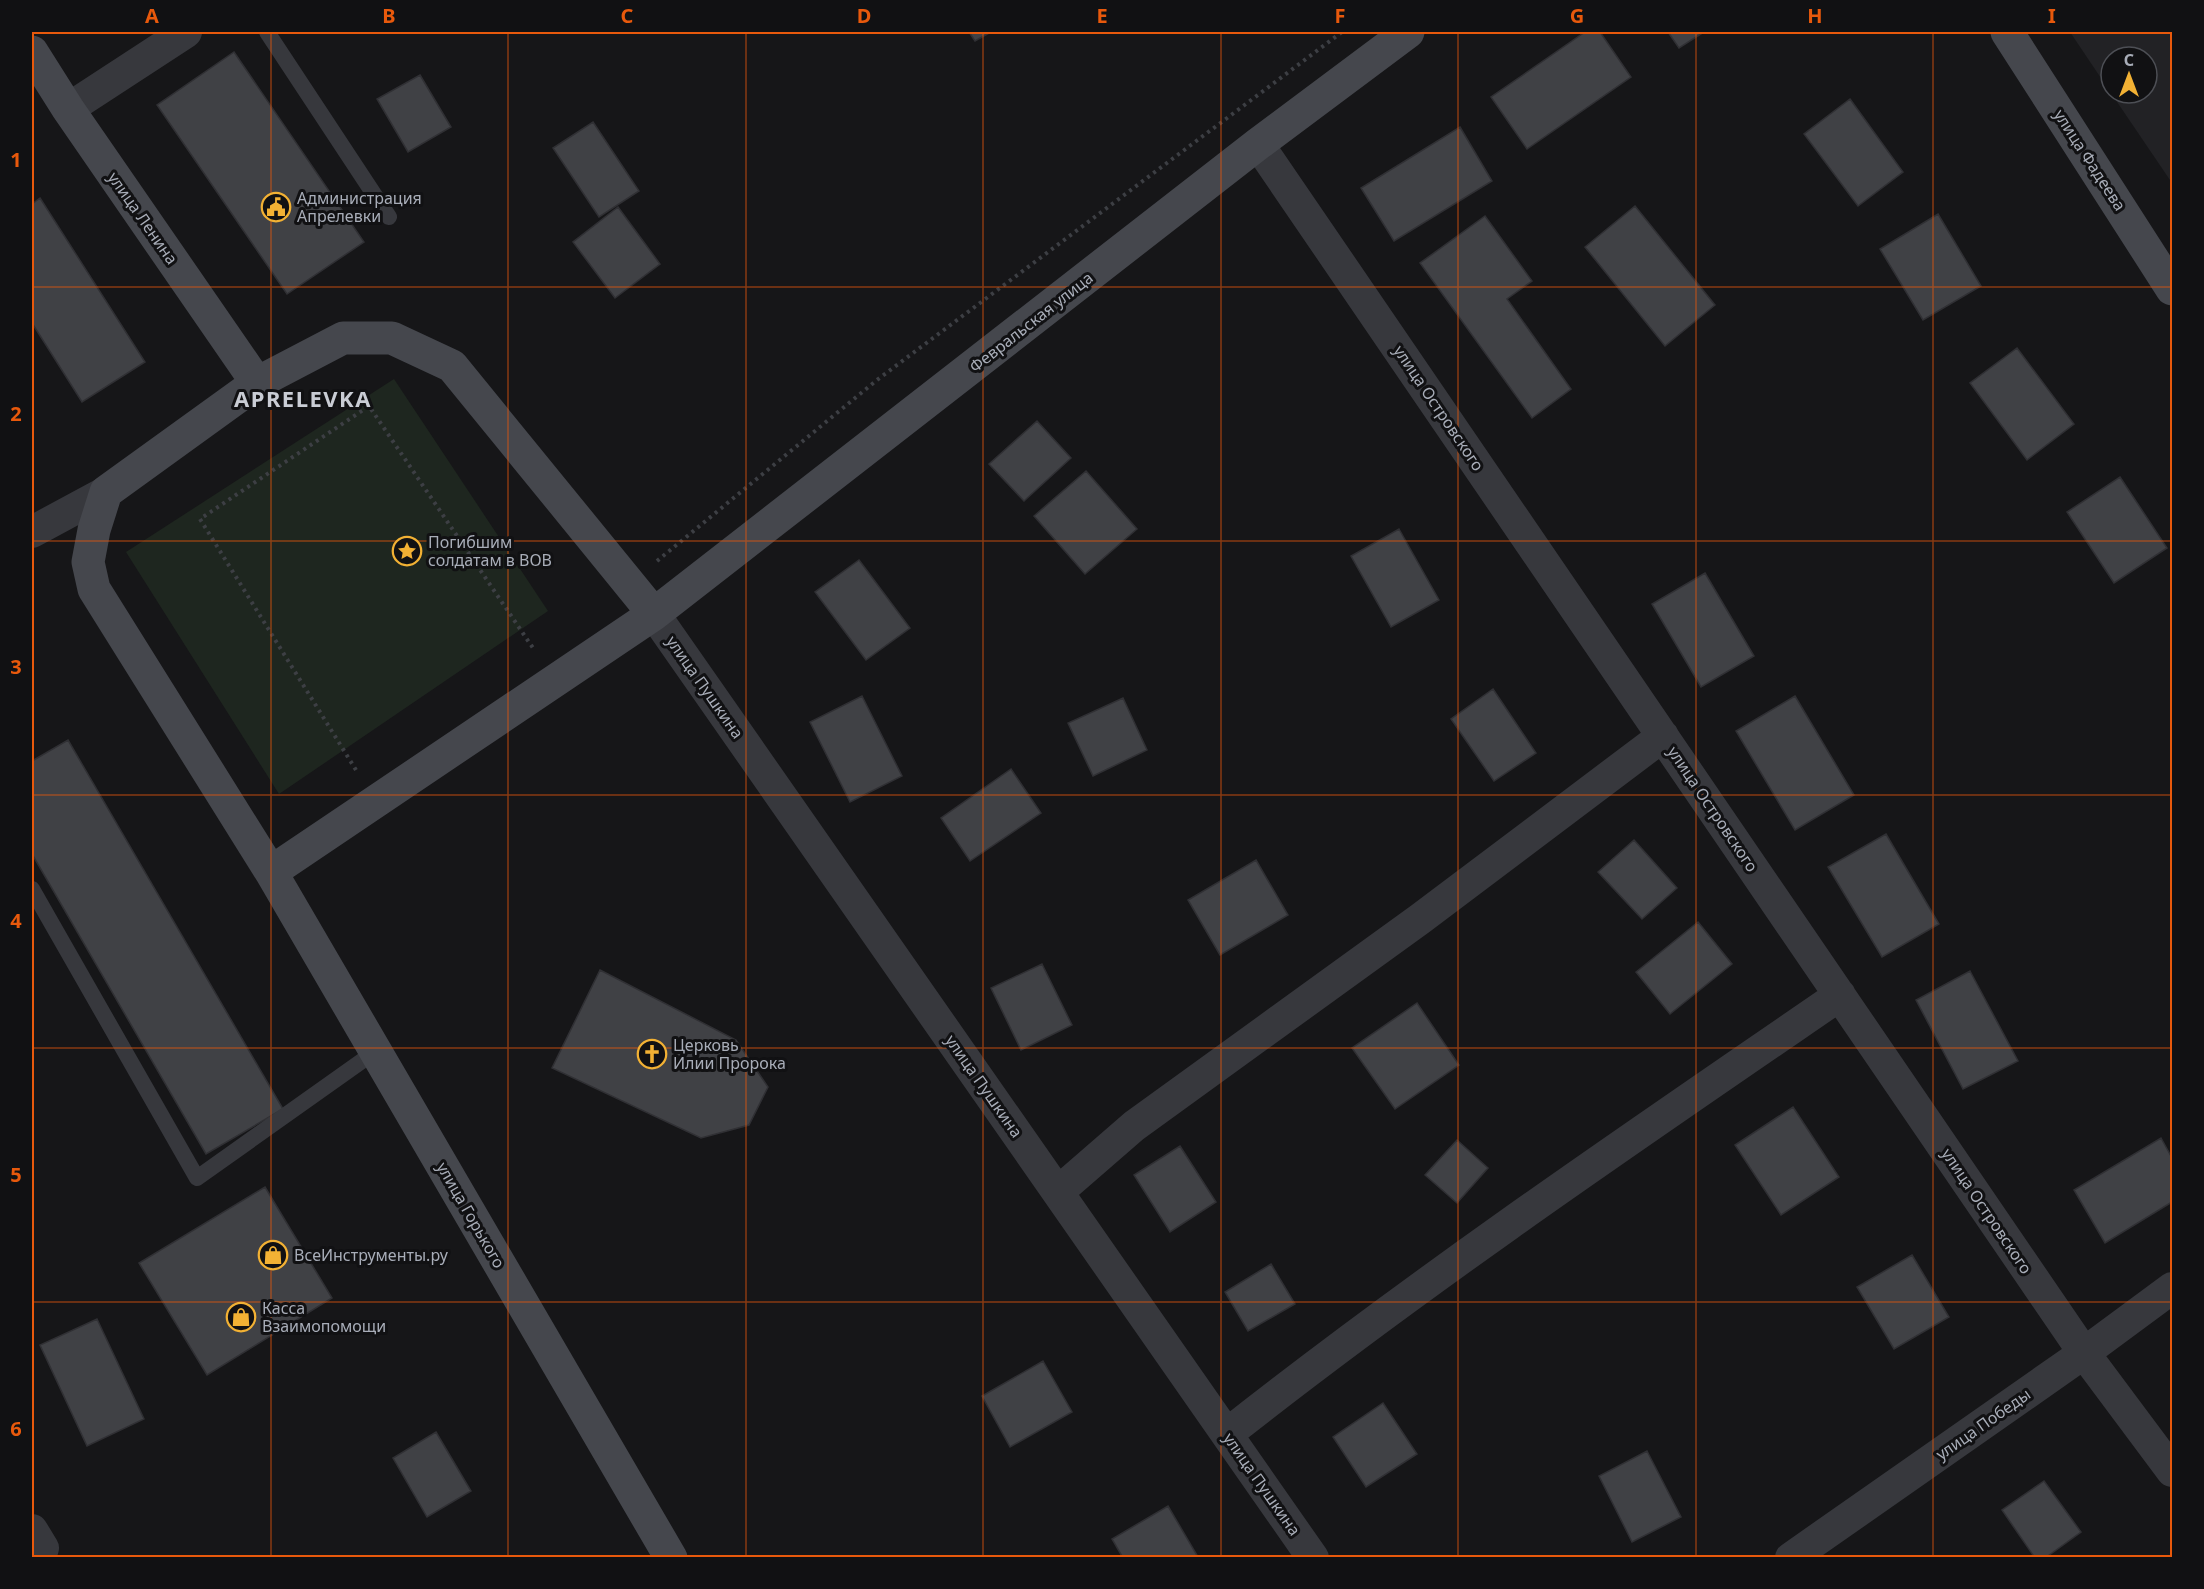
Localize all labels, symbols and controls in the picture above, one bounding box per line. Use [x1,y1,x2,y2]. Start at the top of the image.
text: A [145,2,159,29]
text: B [382,2,396,29]
text: C [621,2,634,29]
text: D [857,2,871,29]
text: E [1096,2,1108,29]
text: F [1335,2,1345,29]
text: G [1570,2,1584,29]
text: H [1807,2,1823,29]
text: I [2048,2,2056,29]
north arrow [2099,45,2159,105]
text: С [2124,49,2134,71]
street label: улица Фадеева [2049,105,2131,215]
text: 1 [10,146,22,173]
street label: улица Ленина [103,167,183,269]
place label: Администрация Апрелевки [297,187,422,227]
public building icon: Администрация Апрелевки [260,191,292,223]
street label: Февральская улица [965,267,1097,377]
street label: улица Островского [1389,341,1489,475]
district label: APRELEVKA [234,383,372,413]
text: 2 [10,400,22,427]
place label: Погибшим солдатам в ВОВ [428,531,552,571]
place icon: Погибшим солдатам в ВОВ [391,535,423,567]
street label: улица Пушкина [661,631,749,743]
text: 3 [10,653,22,680]
street label: улица Островского [1663,742,1763,876]
text: 4 [10,907,22,934]
street label: улица Пушкина [940,1030,1028,1142]
place label: Церковь Илии Пророка [673,1034,786,1074]
church icon: Церковь Илии Пророка [636,1038,668,1070]
street label: улица Островского [1937,1144,2037,1278]
street label: улица Горького [432,1158,510,1272]
text: 5 [10,1161,22,1188]
shop icon: ВсеИнструменты.ру [257,1239,289,1271]
place label: ВсеИнструменты.ру [294,1244,449,1266]
place label: Касса Взаимопомощи [262,1297,386,1337]
shop icon: Касса Взаимопомощи [225,1301,257,1333]
street label: улица Победы [1931,1383,2035,1465]
text: 6 [10,1415,22,1442]
street label: улица Пушкина [1218,1428,1306,1540]

